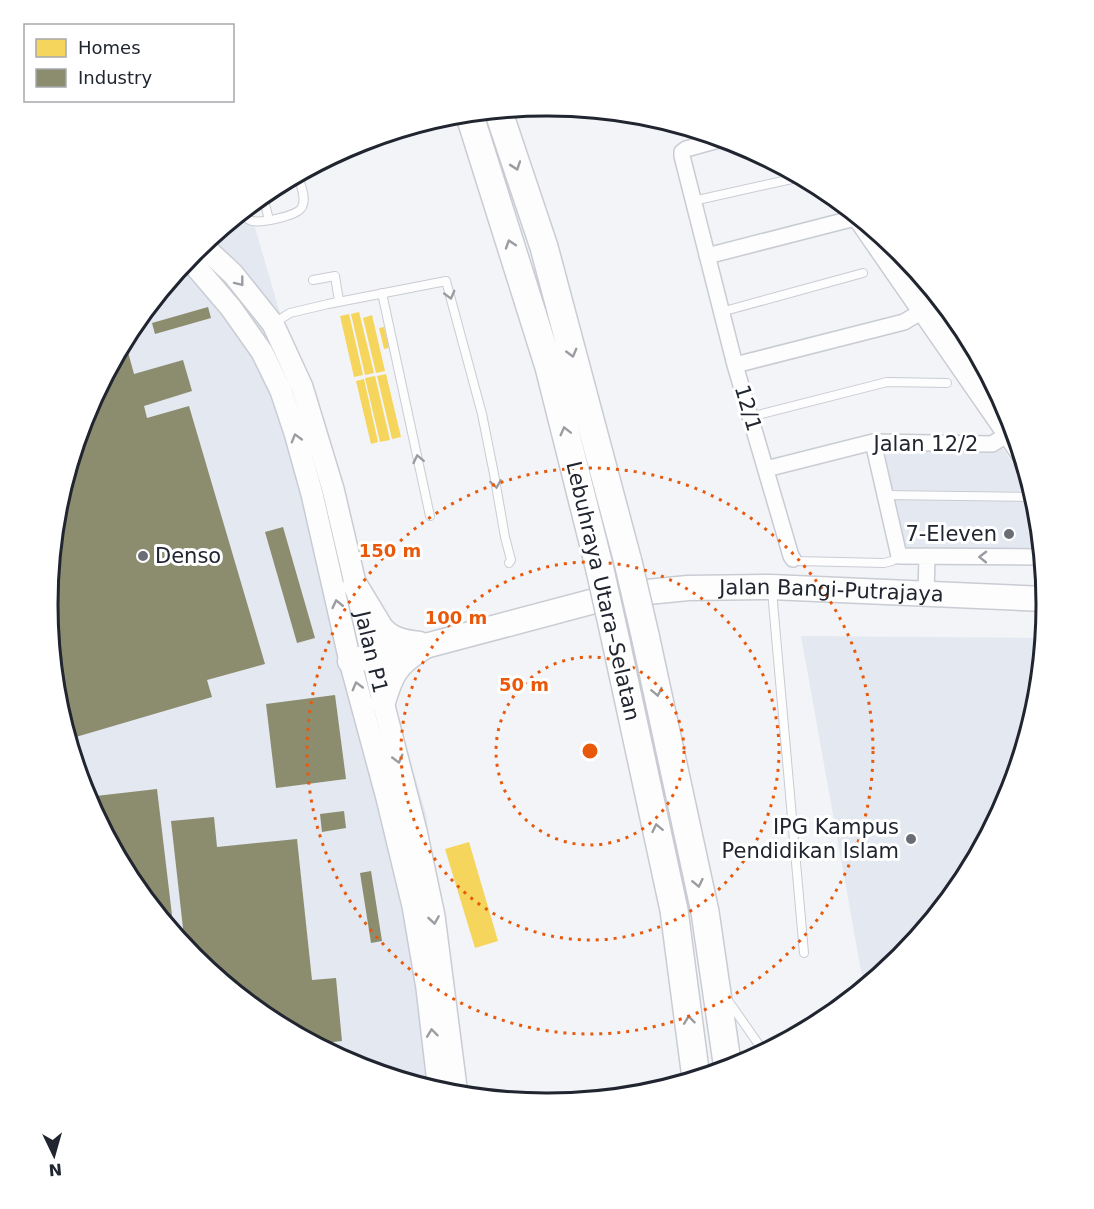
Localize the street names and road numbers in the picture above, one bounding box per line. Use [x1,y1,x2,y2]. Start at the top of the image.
street label: 12/1 [730,382,766,434]
street label: Jalan 12/2 [872,432,978,456]
street label: Lebuhraya Utara–Selatan [561,459,645,723]
street label: Jalan Bangi-Putrajaya [717,575,944,607]
street label: Jalan P1 [350,607,393,696]

